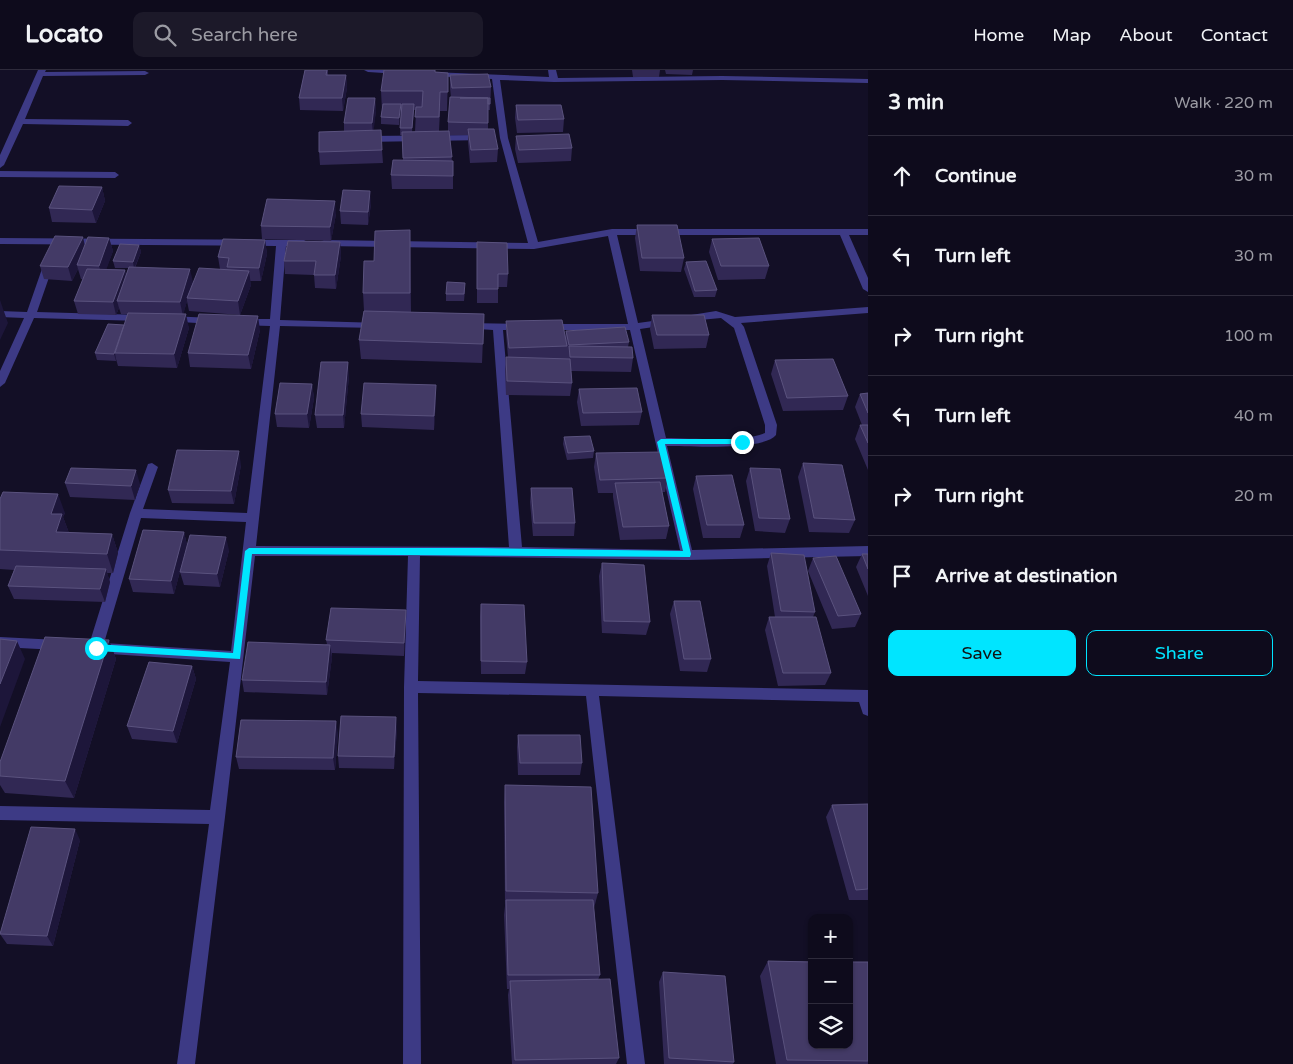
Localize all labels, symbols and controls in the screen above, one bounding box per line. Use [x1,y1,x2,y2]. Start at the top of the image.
search box [133,12,483,57]
text: Locato [25,20,103,49]
icon: search [151,21,179,49]
text: Search here [191,24,298,46]
text: Home [973,24,1024,46]
text: Map [1052,24,1091,46]
text: About [1119,24,1173,46]
text: Contact [1201,24,1268,46]
text: 3 min [888,90,944,115]
text: Walk · 220 m [1174,93,1273,113]
icon: ahead [888,162,916,190]
text: Continue [935,165,1017,187]
text: 30 m [1234,166,1273,186]
icon: left [888,242,916,270]
text: Turn left [935,245,1011,267]
text: 30 m [1234,246,1273,266]
icon: right [888,322,916,350]
text: Turn right [935,325,1023,347]
text: 100 m [1224,326,1273,346]
icon: left [888,402,916,430]
text: Turn left [935,405,1011,427]
text: 40 m [1234,406,1273,426]
route end [731,431,754,454]
icon: right [888,482,916,510]
text: Turn right [935,485,1023,507]
text: 20 m [1234,486,1273,506]
icon: arrive [888,562,916,590]
text: Arrive at destination [935,565,1118,587]
button: Save [888,630,1076,676]
button: Share [1086,630,1273,676]
route start [85,637,108,660]
map controls [808,914,853,1049]
button: + [808,914,853,959]
button: − [808,959,853,1004]
button: layers [808,1004,853,1049]

